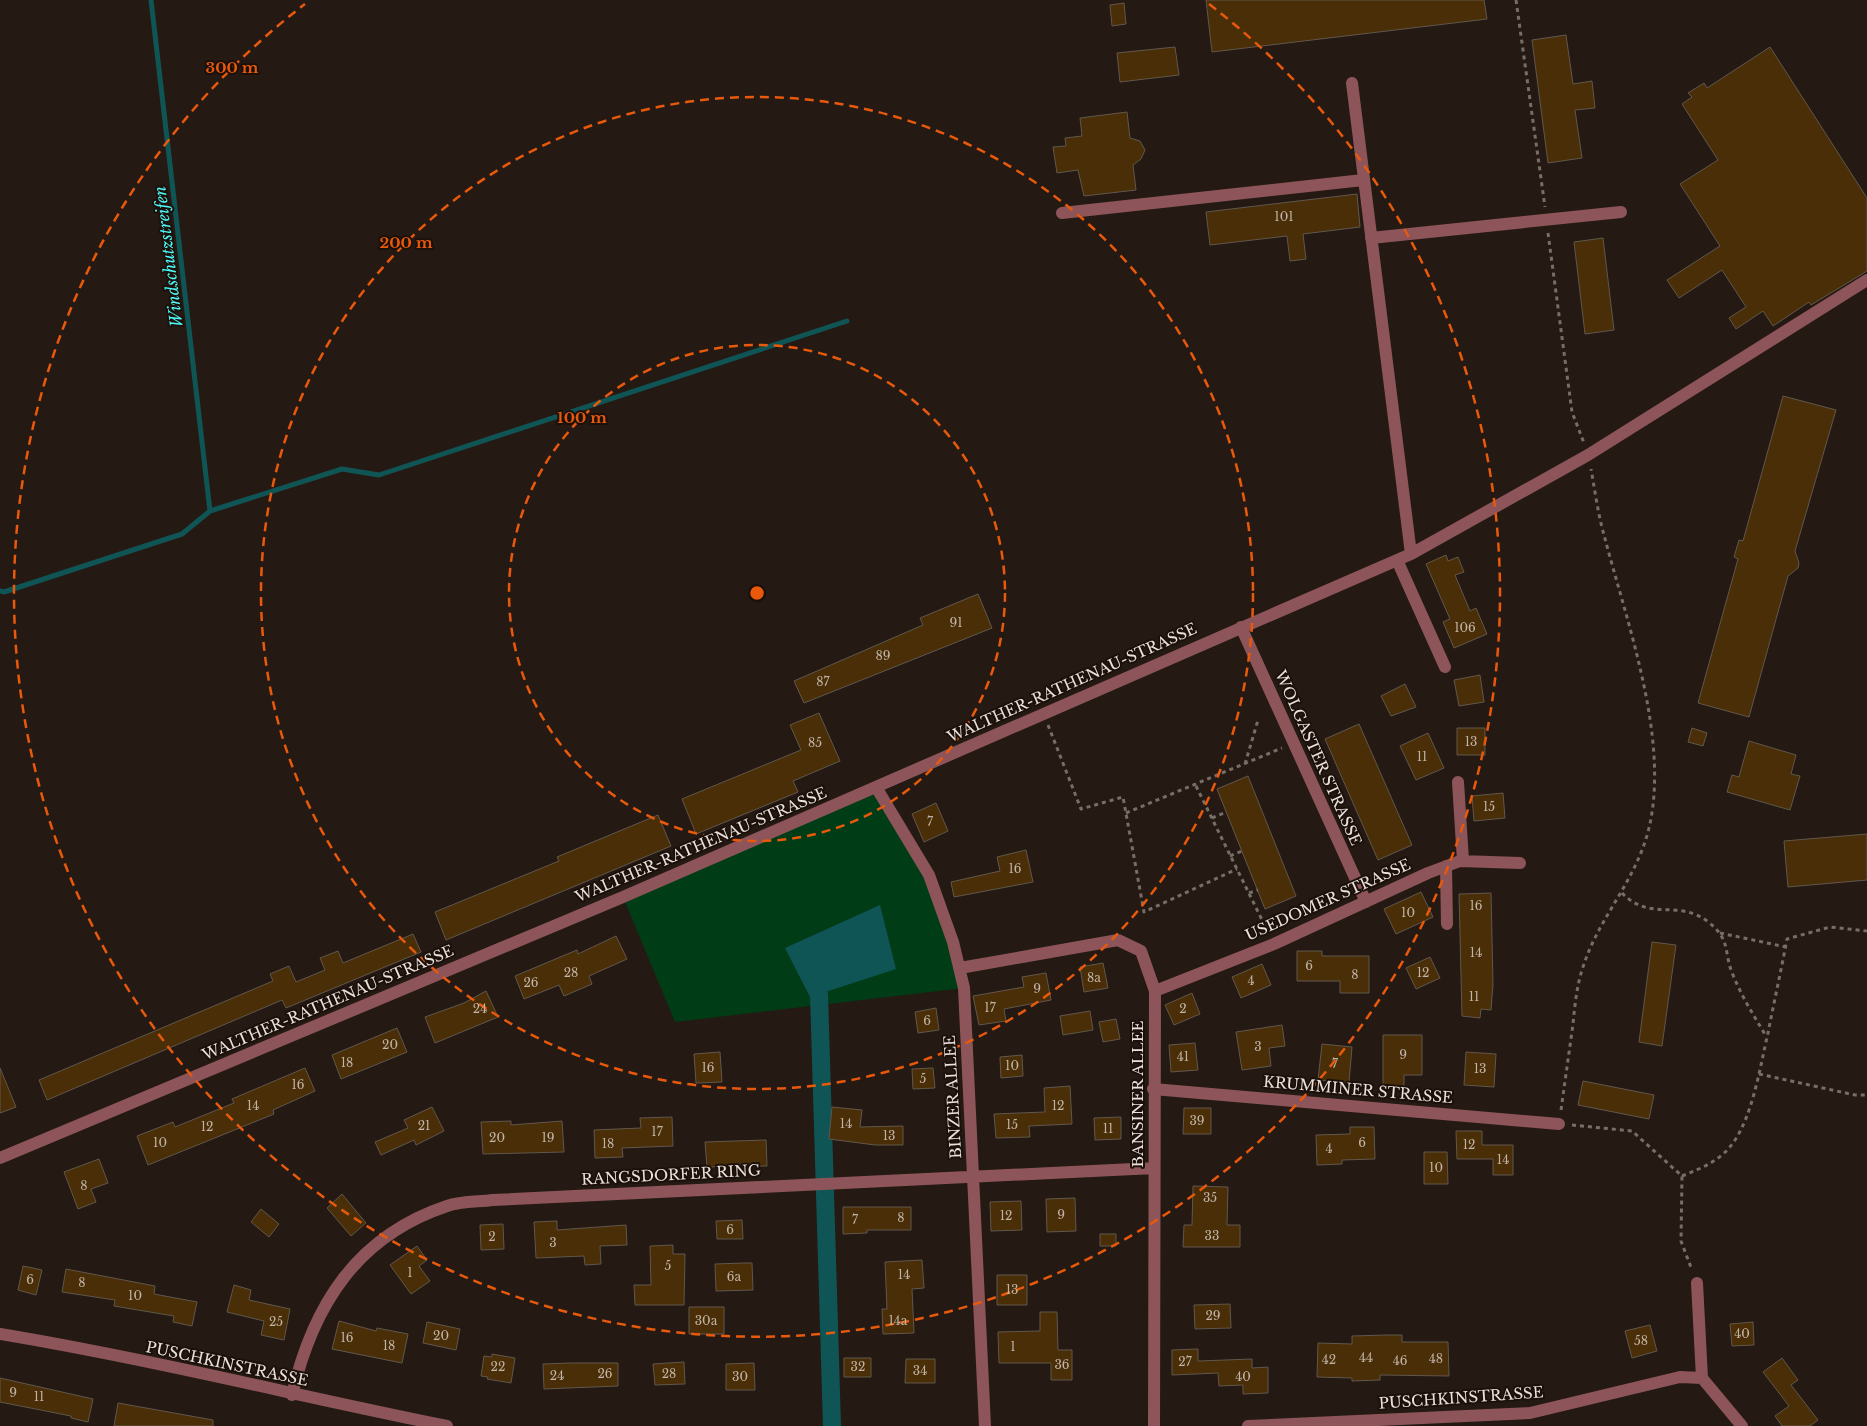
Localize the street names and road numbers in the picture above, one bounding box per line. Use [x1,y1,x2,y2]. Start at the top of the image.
street label: WALTHER-RATHENAU-STRASSE [943,619,1200,747]
street label: WOLGASTER STRASSE [1271,666,1366,849]
street label: WALTHER-RATHENAU-STRASSE [571,783,829,907]
street label: USEDOMER STRASSE [1242,854,1413,945]
street label: WALTHER-RATHENAU-STRASSE [198,941,456,1065]
street label: BANSINER ALLEE [1128,1020,1147,1167]
street label: BINZER ALLEE [940,1035,965,1159]
street label: KRUMMINER STRASSE [1262,1072,1454,1107]
street label: RANGSDORFER RING [581,1160,761,1189]
street label: PUSCHKINSTRASSE [144,1337,310,1390]
street label: PUSCHKINSTRASSE [1378,1382,1544,1413]

